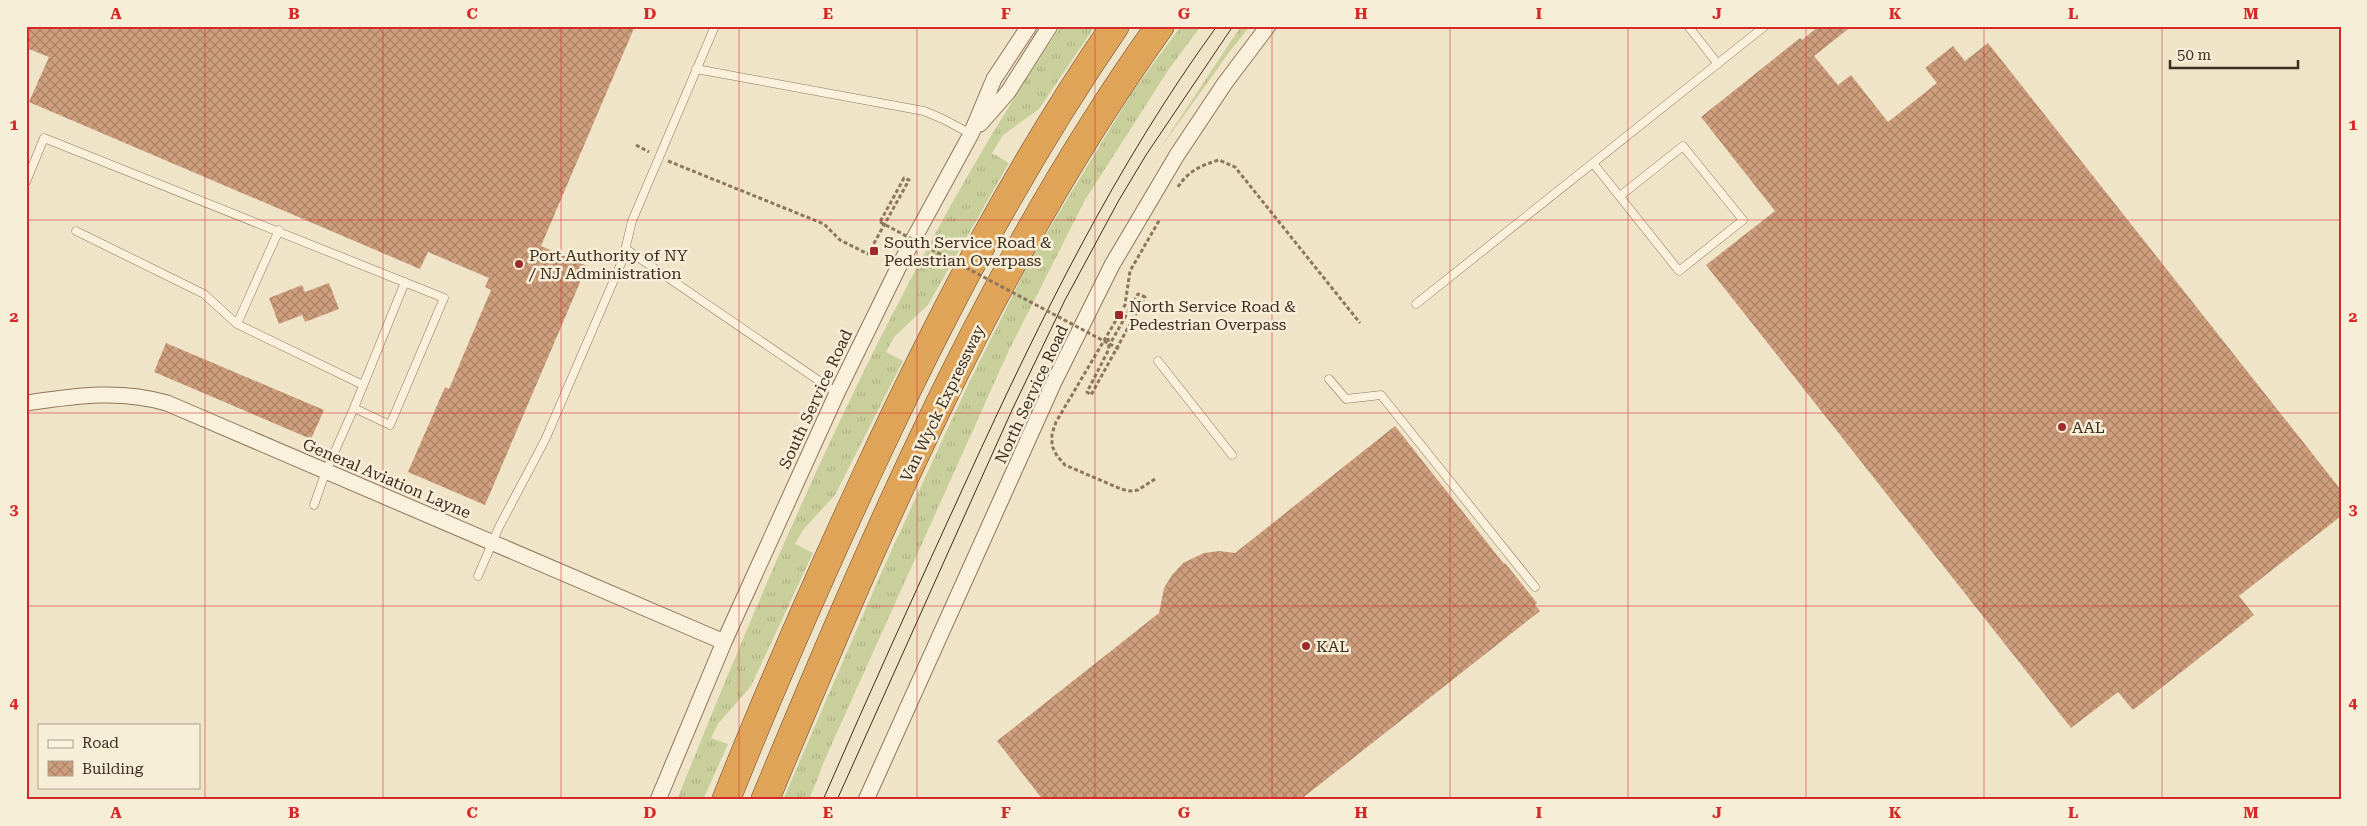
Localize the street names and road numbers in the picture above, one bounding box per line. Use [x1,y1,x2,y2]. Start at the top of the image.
street label: Van Wyck Expressway [896,321,989,485]
street label: North Service Road [991,322,1072,467]
street label: South Service Road [775,326,856,472]
street label: General Aviation Layne [300,434,474,523]

